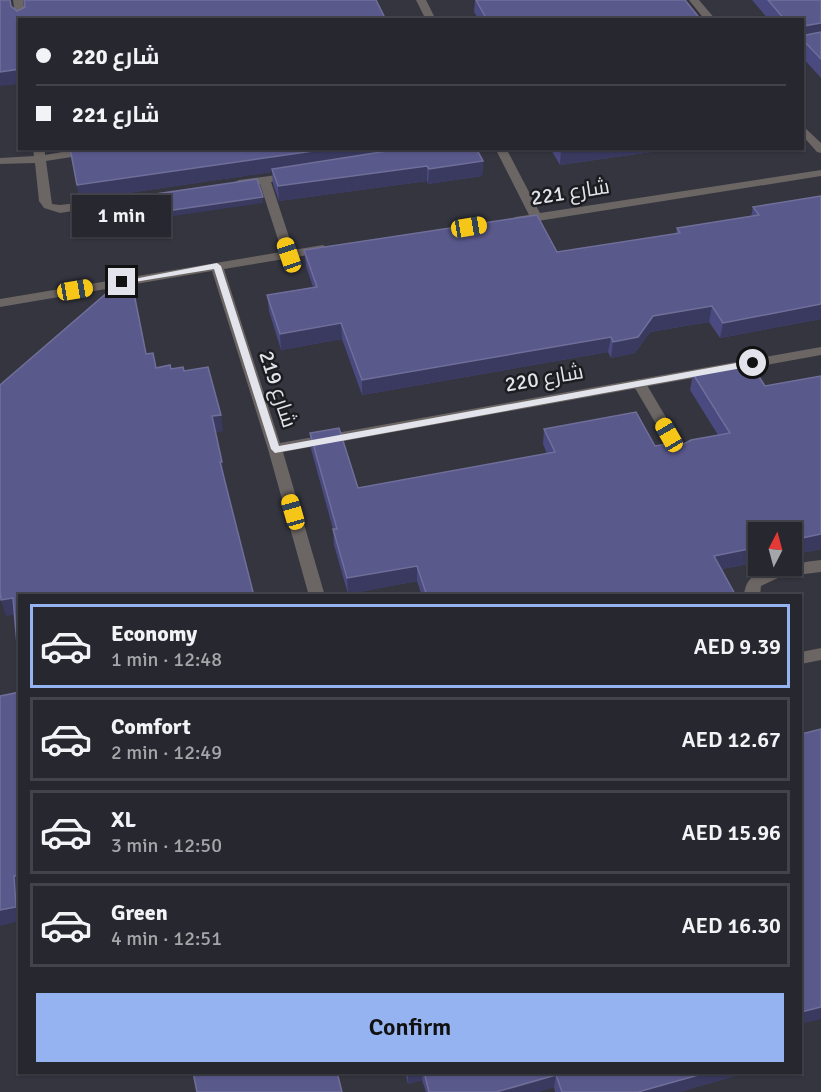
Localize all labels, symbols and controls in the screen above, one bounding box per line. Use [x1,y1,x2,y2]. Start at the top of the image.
text: شارع 220 [72,43,160,70]
text: شارع 221 [72,101,160,128]
street label: شارع 221 [529,173,611,212]
callout: 1 min [72,195,172,237]
text: 1 min [98,203,145,228]
car [450,215,488,239]
car [275,235,303,275]
route end [108,268,135,295]
car [56,278,94,302]
street label: شارع 219 [252,347,303,431]
route start [739,349,766,376]
street label: شارع 220 [503,358,585,399]
car [652,415,686,455]
car [279,492,307,532]
north arrow [748,522,802,576]
map controls [748,522,802,576]
icon: car [39,619,93,673]
text: Economy [111,620,197,647]
text: AED 9.39 [694,633,781,660]
text: 1 min · 12:48 [111,647,222,672]
icon: car [39,712,93,766]
text: Comfort [111,713,191,740]
text: AED 12.67 [682,726,781,753]
text: 2 min · 12:49 [111,740,222,765]
icon: car [39,805,93,859]
text: XL [111,806,136,833]
text: AED 15.96 [682,819,781,846]
text: 3 min · 12:50 [111,833,222,858]
icon: car [39,898,93,952]
text: Green [111,899,168,926]
text: AED 16.30 [682,912,781,939]
text: 4 min · 12:51 [111,926,222,951]
button: Confirm [36,993,784,1062]

